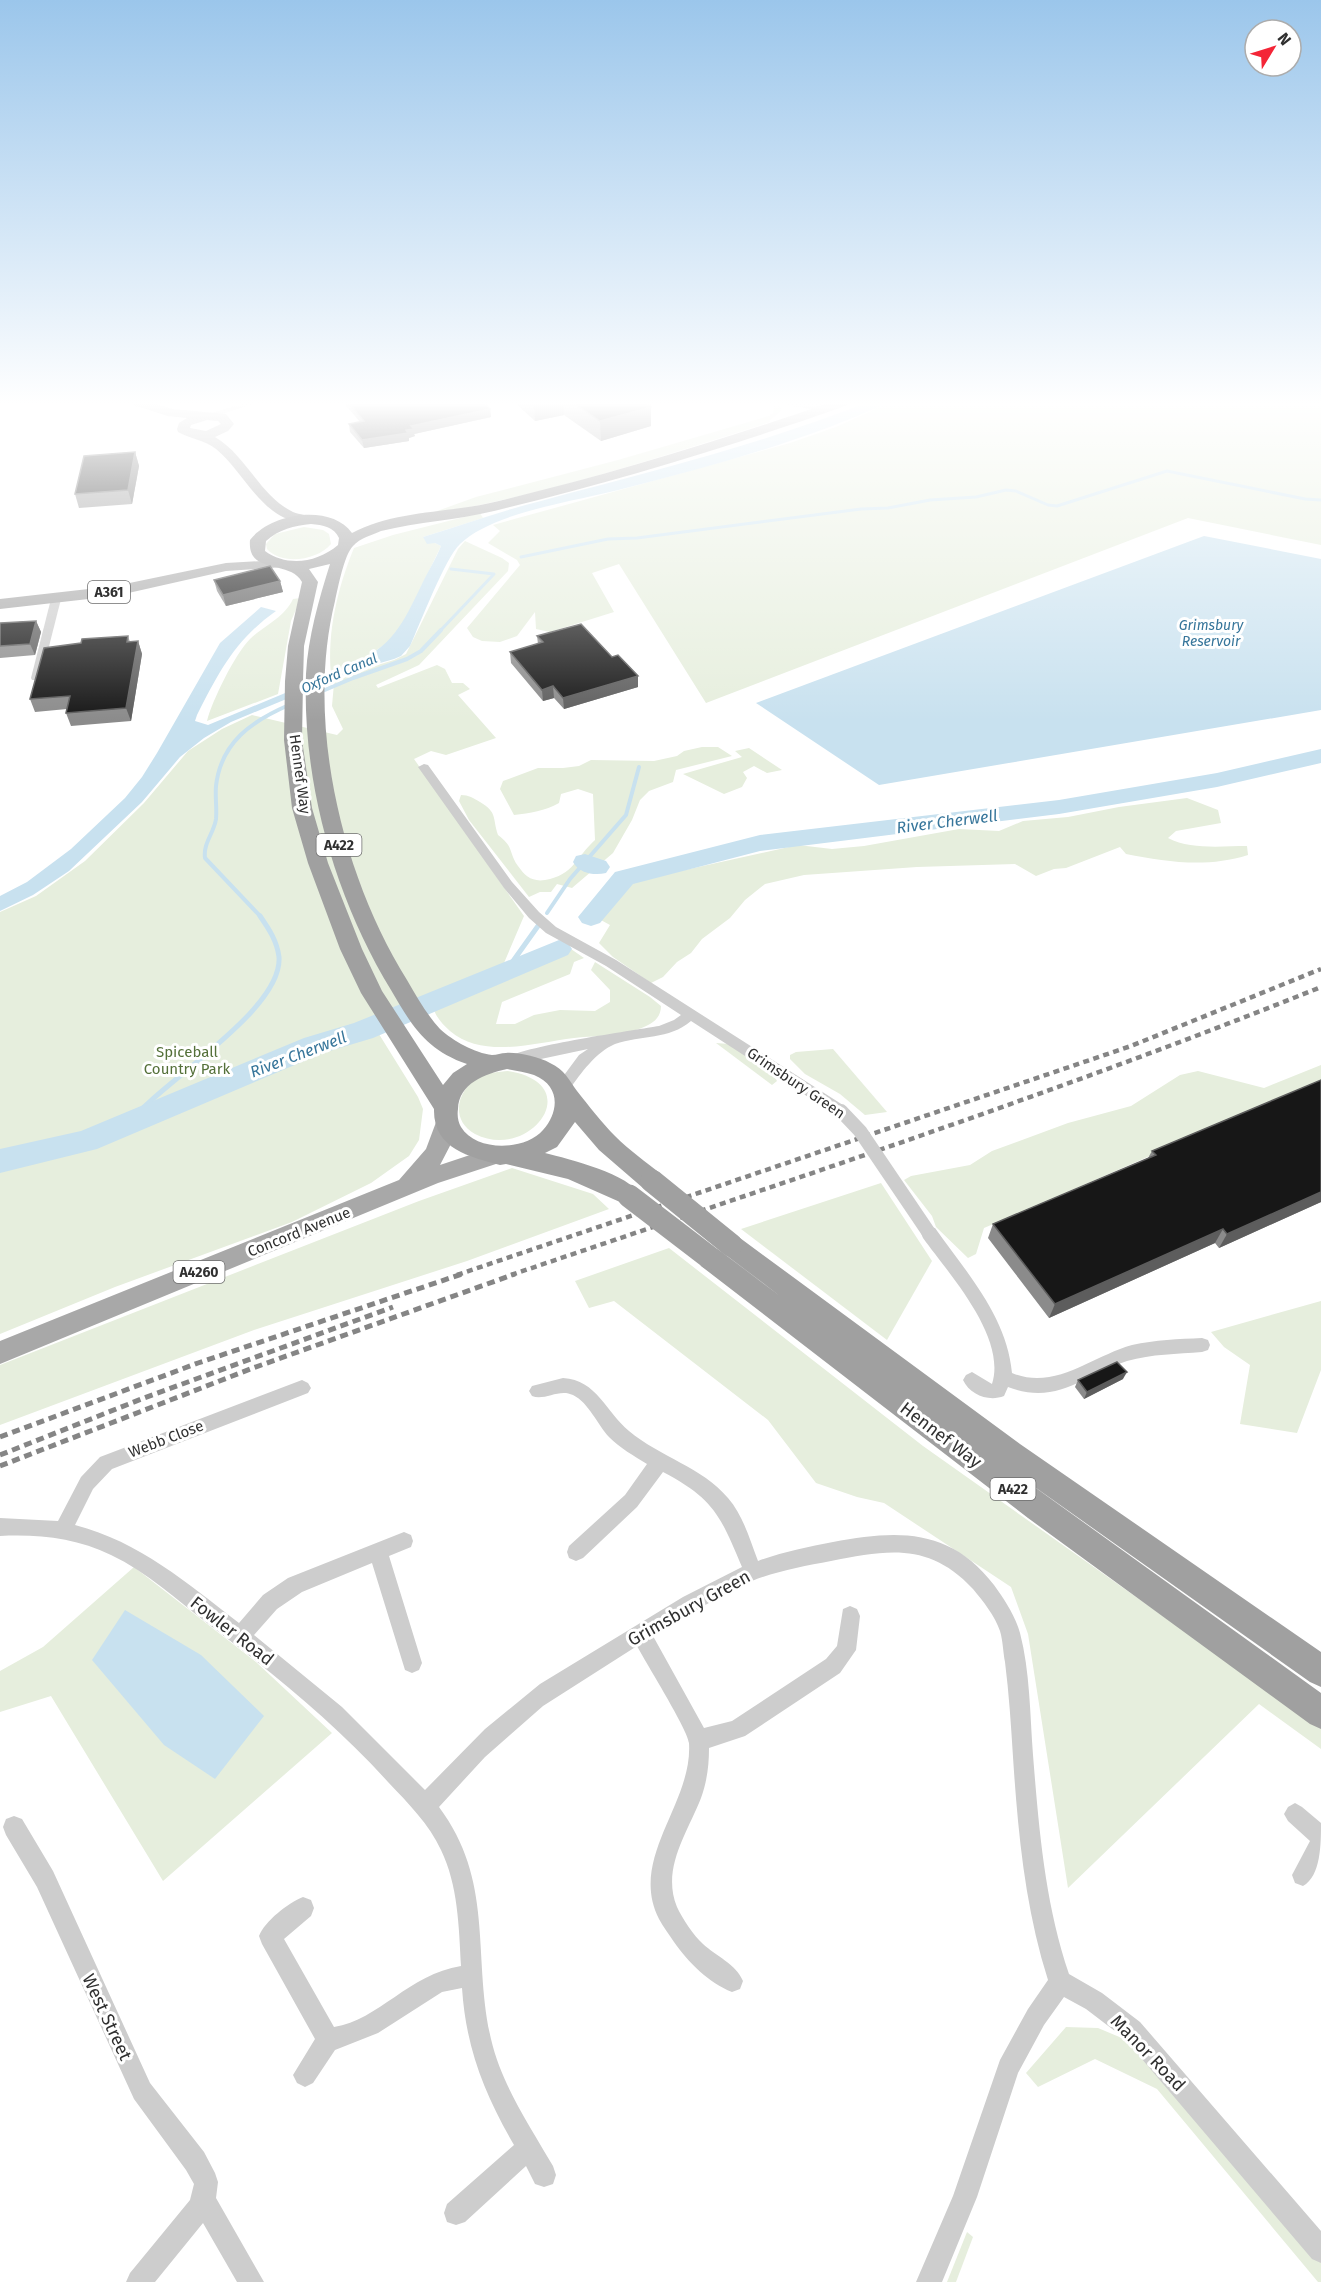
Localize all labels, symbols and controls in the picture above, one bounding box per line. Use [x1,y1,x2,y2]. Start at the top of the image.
north arrow [1243,18,1303,78]
text: N [1274,29,1295,49]
road number: A361 [88,581,130,603]
water label: Grimsbury Reservoir [1179,617,1245,650]
water label: Oxford Canal [299,650,380,697]
street label: Hennef Way [285,733,315,816]
water label: River Cherwell [896,806,999,837]
road number: A422 [316,834,362,856]
water label: River Cherwell [247,1027,349,1082]
park label: Spiceball Country Park [144,1043,231,1078]
street label: Grimsbury Green [744,1044,848,1122]
street label: Concord Avenue [245,1203,353,1261]
road number: A4260 [174,1261,224,1283]
street label: Hennef Way [896,1397,986,1473]
street label: Webb Close [126,1416,206,1462]
road number: A422 [990,1478,1036,1500]
street label: Grimsbury Green [624,1565,754,1651]
street label: Fowler Road [186,1592,278,1670]
street label: West Street [77,1970,137,2064]
street label: Manor Road [1106,2010,1190,2096]

